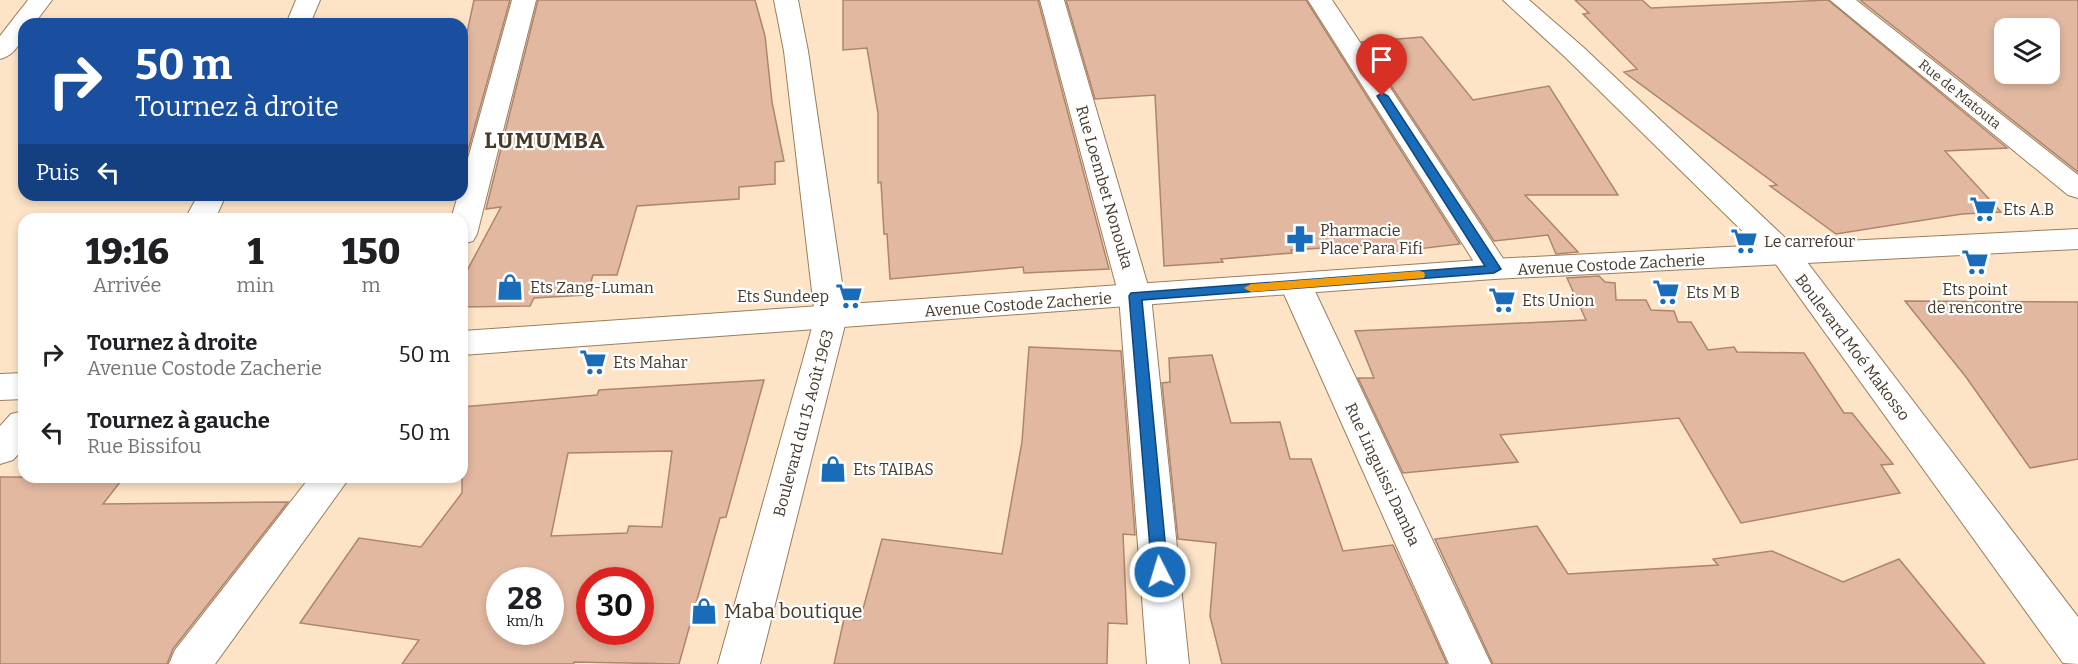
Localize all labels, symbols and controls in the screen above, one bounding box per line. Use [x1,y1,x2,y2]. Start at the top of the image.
map controls [1994,18,2060,84]
button: layers [1994,18,2060,84]
pin [1356,34,1407,96]
text: 50 m [135,40,232,90]
icon: right [36,42,114,120]
icon: arrive [1365,43,1398,76]
street label: Rue de Matouta [1915,56,2005,133]
text: Tournez à droite [135,91,339,123]
street label: Rue Loembet Nonouka [1072,103,1137,271]
district label: LUMUMBA [484,127,606,154]
icon: left [92,156,125,189]
text: Puis [36,159,80,186]
supermarket icon: Ets A.B [1968,194,1998,224]
place label: Ets A.B [2003,200,2054,219]
place label: Pharmacie Place Para Fifi [1320,221,1423,258]
pharmacy icon: Pharmacie Place Para Fifi [1285,224,1315,254]
supermarket icon: Le carrefour [1729,226,1759,256]
text: 19:16 [86,230,169,274]
text: 1 [247,230,263,274]
text: 150 [342,230,400,274]
place label: Le carrefour [1764,232,1855,251]
supermarket icon: Ets point de rencontre [1960,247,1990,277]
street label: Avenue Costode Zacherie [1517,250,1705,279]
street label: Boulevard Moé Makosso [1791,270,1914,424]
shop icon: Ets Zang-Luman [495,272,525,302]
text: Arrivée [93,273,162,297]
text: min [237,273,274,297]
text: m [362,273,381,297]
supermarket icon: Ets M B [1651,277,1681,307]
place label: Ets Zang-Luman [530,278,654,297]
place label: Ets point de rencontre [1927,280,2023,317]
supermarket icon: Ets Sundeep [834,281,864,311]
place label: Ets M B [1686,283,1740,302]
supermarket icon: Ets Union [1487,285,1517,315]
place label: Ets Sundeep [737,287,829,306]
street label: Avenue Costode Zacherie [924,288,1112,321]
place label: Ets Union [1522,291,1594,310]
street label: Boulevard du 15 Août 1963 [769,328,838,519]
text: Tournez à droite [87,329,257,356]
icon: right [36,338,69,371]
text: 50 m [399,341,450,368]
supermarket icon: Ets Mahar [578,347,608,377]
place label: Ets Mahar [613,353,688,372]
text: Avenue Costode Zacherie [87,356,322,380]
street label: Rue Linguissi Damba [1341,400,1424,549]
text: Tournez à gauche [87,407,270,434]
icon: left [36,416,69,449]
text: 50 m [399,419,450,446]
text: Rue Bissifou [87,434,201,458]
shop icon: Ets TAIBAS [818,454,848,484]
place label: Ets TAIBAS [853,460,934,479]
position arrow [1128,540,1192,604]
speed limit sign: 30 [576,567,654,645]
text: 28 [508,581,542,617]
shop icon: Maba boutique [689,596,719,626]
place label: Maba boutique [724,599,863,623]
text: km/h [506,612,544,630]

